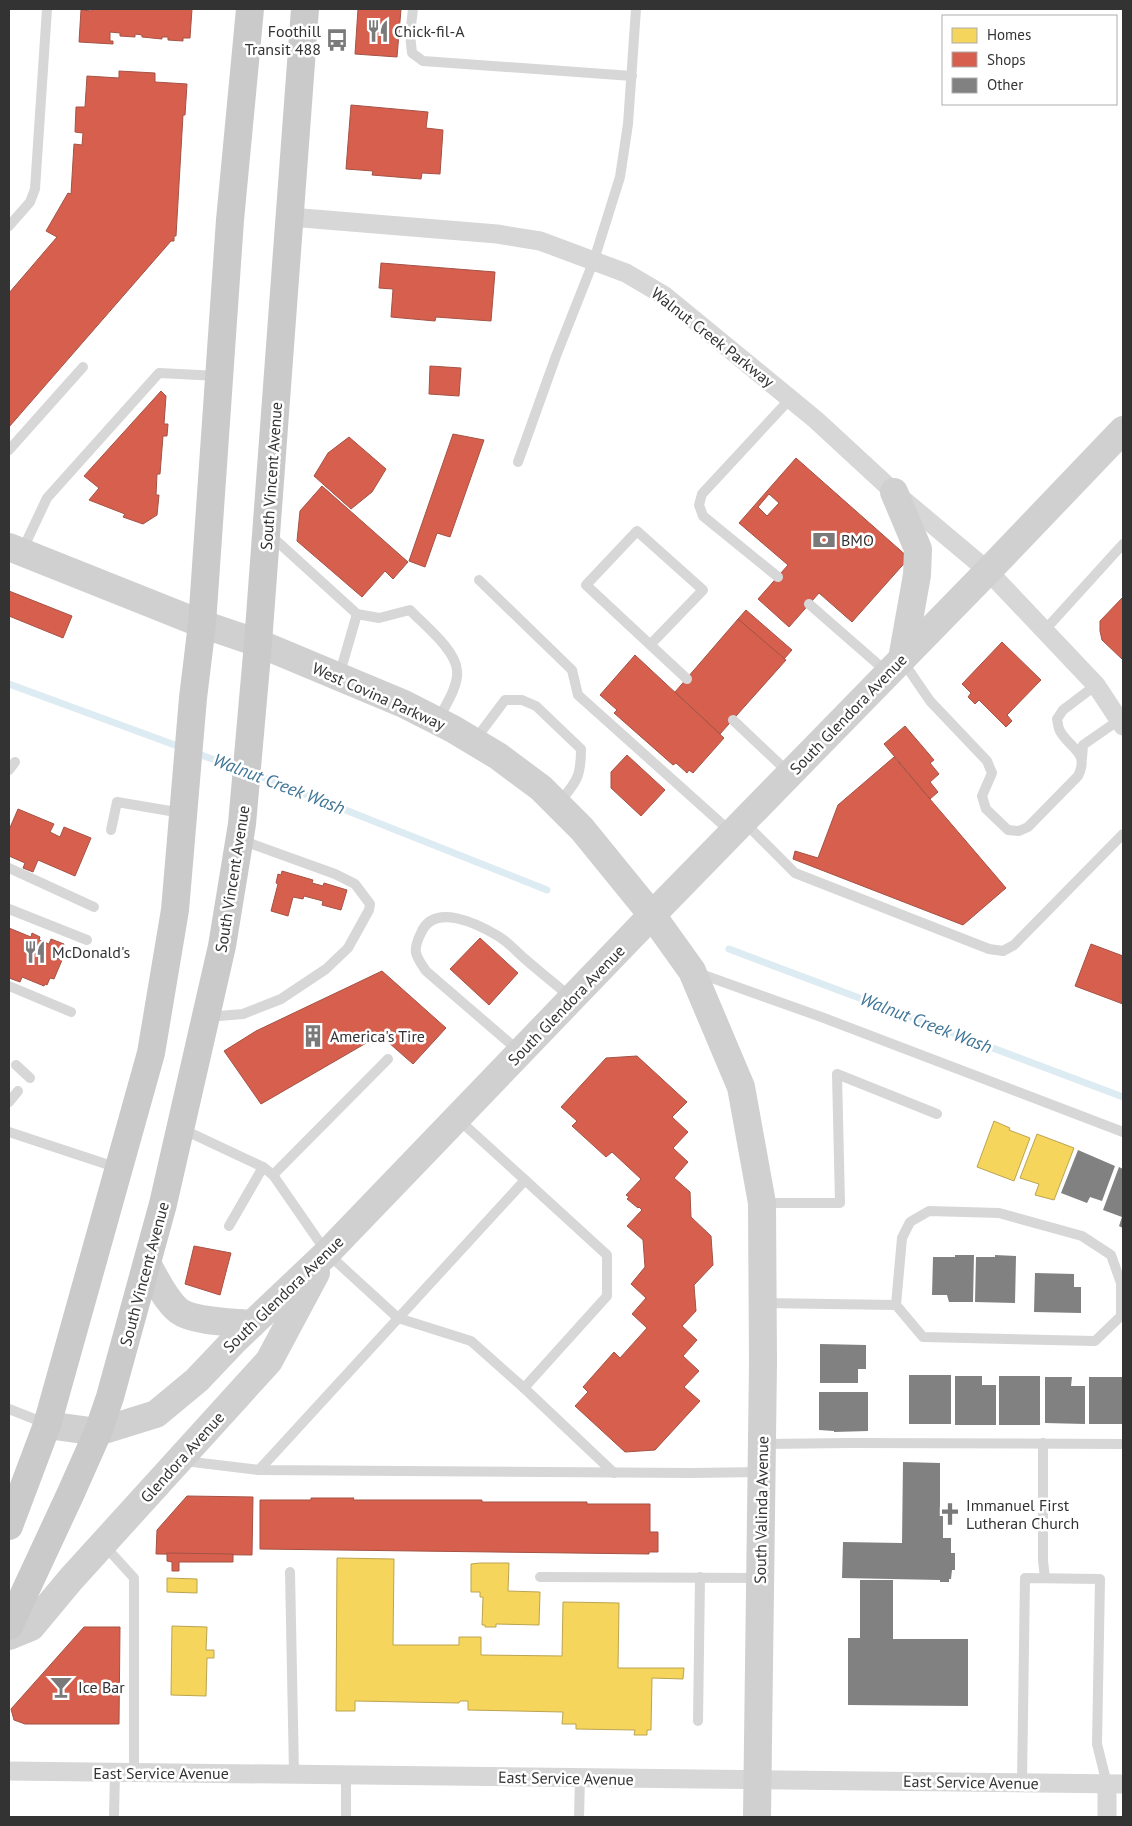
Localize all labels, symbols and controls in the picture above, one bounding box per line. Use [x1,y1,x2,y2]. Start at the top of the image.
legend [942,15,1117,105]
restaurant icon: Chick-fil-A [365,18,391,44]
place label: Foothill Transit 488 [245,21,321,59]
place label: Chick-fil-A [394,21,465,41]
text: Homes [987,25,1031,44]
bus stop icon: Foothill Transit 488 [324,27,350,53]
text: Shops [987,50,1026,69]
text: Other [987,75,1023,94]
street label: Walnut Creek Parkway [647,283,779,392]
street label: South Vincent Avenue [256,401,286,551]
bank icon: BMO [811,527,837,553]
place label: BMO [841,530,874,550]
street label: South Glendora Avenue [785,650,911,778]
street label: West Covina Parkway [309,658,449,735]
water label: Walnut Creek Wash [210,748,348,819]
street label: South Vincent Avenue [210,804,254,954]
restaurant icon: McDonald's [22,939,48,965]
street label: South Glendora Avenue [503,941,629,1069]
place label: McDonald's [52,942,130,962]
water label: Walnut Creek Wash [857,987,995,1058]
building icon: America's Tire [300,1023,326,1049]
place label: America's Tire [330,1026,425,1046]
street label: South Vincent Avenue [115,1200,173,1348]
street label: South Glendora Avenue [219,1231,347,1357]
street label: Glendora Avenue [136,1407,228,1507]
street label: South Valinda Avenue [750,1436,772,1584]
place label: Immanuel First Lutheran Church [966,1495,1079,1533]
church icon: Immanuel First Lutheran Church [937,1501,963,1527]
bar icon: Ice Bar [48,1674,74,1700]
place label: Ice Bar [78,1677,125,1697]
street label: East Service Avenue [93,1763,229,1783]
street label: East Service Avenue [498,1767,634,1789]
street label: East Service Avenue [903,1771,1039,1793]

